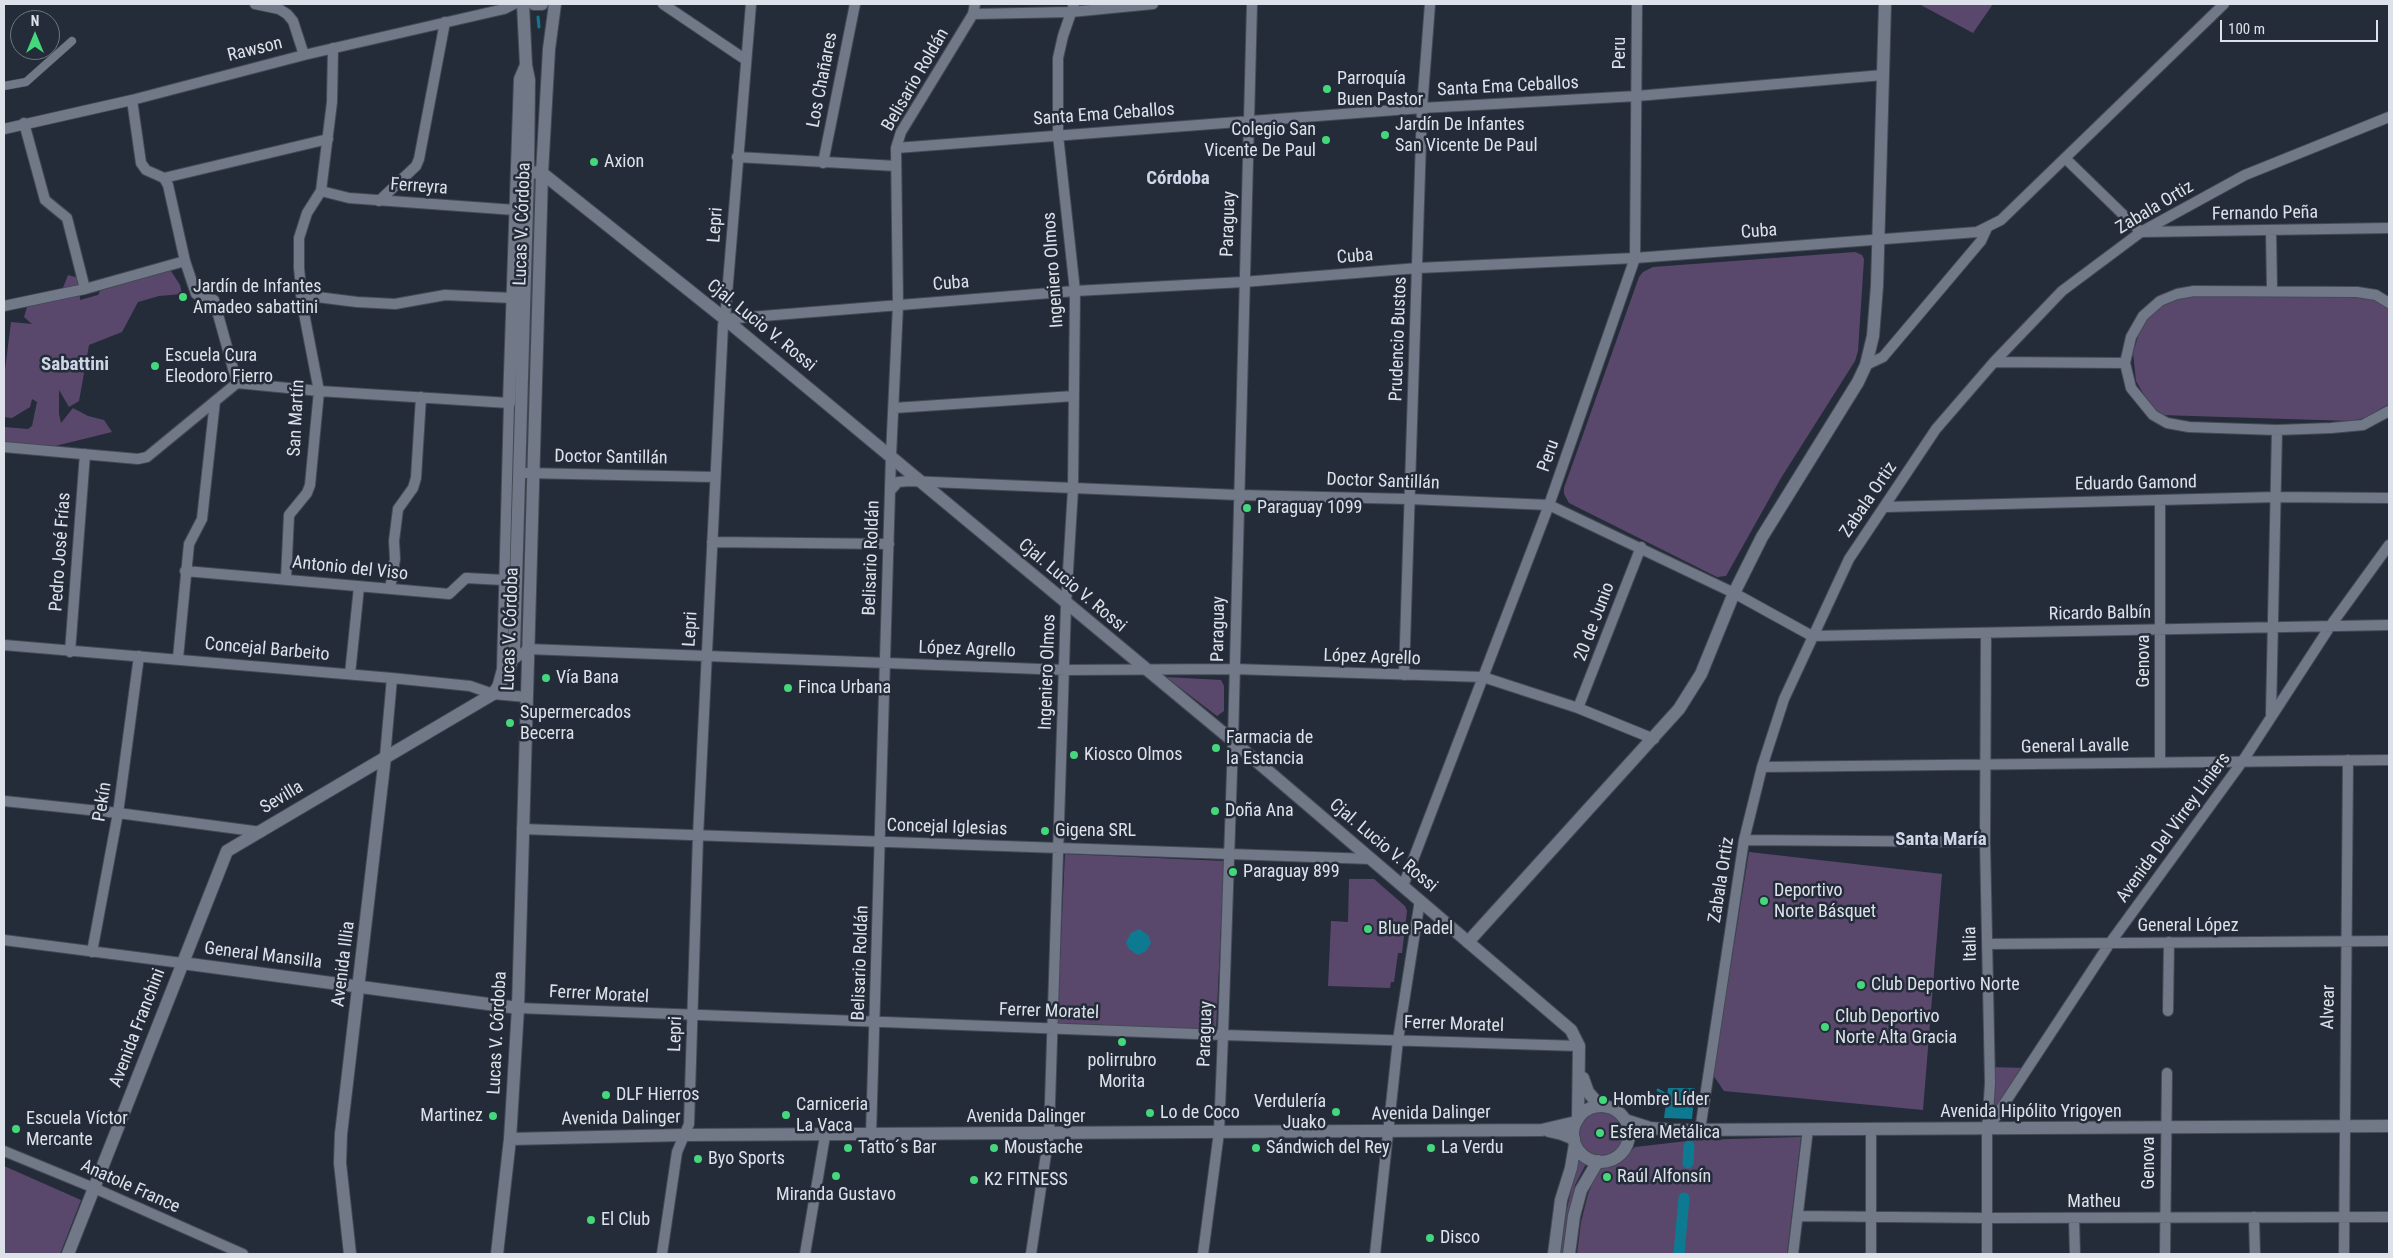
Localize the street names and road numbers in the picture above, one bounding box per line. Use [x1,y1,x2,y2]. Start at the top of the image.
street label: Belisario Roldán [878,25,954,135]
street label: Los Chañares [803,30,843,130]
street label: Rawson [225,33,285,67]
street label: Peru [1609,37,1631,69]
street label: Santa Ema Ceballos [1437,73,1579,101]
street label: Santa Ema Ceballos [1033,99,1175,131]
street label: Lucas V. Córdoba [510,162,536,286]
street label: Ferreyra [390,174,448,200]
street label: Zabala Ortiz [2112,176,2198,240]
street label: Paraguay [1217,191,1241,257]
street label: Fernando Peña [2212,202,2318,226]
street label: Lepri [704,207,728,243]
street label: Ingeniero Olmos [1039,211,1069,329]
street label: Cuba [1740,220,1778,244]
street label: Cuba [1336,245,1374,269]
street label: Cuba [932,272,970,296]
street label: Cjal. Lucio V. Rossi [702,275,820,377]
street label: Prudencio Bustos [1386,276,1412,402]
street label: San Martín [284,379,310,457]
street label: Peru [1534,437,1564,475]
street label: Doctor Santillán [554,446,668,470]
street label: Zabala Ortiz [1836,458,1902,542]
street label: Doctor Santillán [1326,469,1440,495]
street label: Eduardo Gamond [2075,472,2197,496]
street label: Pedro José Frías [46,492,76,612]
street label: Belisario Roldán [859,500,885,616]
street label: Cjal. Lucio V. Rossi [1014,535,1130,637]
street label: Antonio del Viso [291,552,409,586]
street label: Lucas V. Córdoba [498,567,524,691]
street label: 20 de Junio [1570,580,1620,664]
street label: Paraguay [1208,596,1230,662]
street label: Ricardo Balbín [2049,602,2151,626]
street label: Lepri [679,611,703,647]
street label: Ingeniero Olmos [1035,614,1061,730]
street label: Concejal Barbeito [204,634,330,666]
street label: Genova [2133,635,2155,687]
street label: López Agrello [918,638,1016,662]
street label: López Agrello [1323,646,1421,670]
street label: General Lavalle [2021,735,2129,759]
street label: Avenida Del Virrey Liniers [2112,749,2236,907]
street label: Sevilla [257,777,307,819]
street label: Pekín [89,781,117,823]
street label: Cjal. Lucio V. Rossi [1325,795,1441,897]
street label: Concejal Iglesias [886,815,1008,841]
street label: Zabala Ortiz [1705,836,1739,924]
street label: Belisario Roldán [848,905,874,1021]
street label: General López [2137,915,2239,937]
street label: Avenida Illia [328,920,360,1008]
street label: Italia [1960,926,1982,962]
street label: General Mansilla [203,938,323,974]
street label: Avenida Franchini [105,966,171,1090]
street label: Lucas V. Córdoba [484,971,512,1095]
street label: Ferrer Moratel [548,982,650,1008]
street label: Alvear [2318,984,2340,1030]
street label: Ferrer Moratel [999,999,1099,1025]
street label: Paraguay [1194,1001,1218,1067]
street label: Ferrer Moratel [1404,1012,1504,1038]
street label: Lepri [665,1016,687,1052]
street label: Avenida Hipólito Yrigoyen [1940,1101,2122,1123]
street label: Avenida Dalinger [1371,1102,1491,1126]
street label: Avenida Dalinger [966,1106,1086,1128]
street label: Avenida Dalinger [561,1107,681,1131]
street label: Genova [2138,1137,2160,1189]
street label: Anatole France [77,1156,183,1218]
street label: Matheu [2067,1191,2121,1213]

